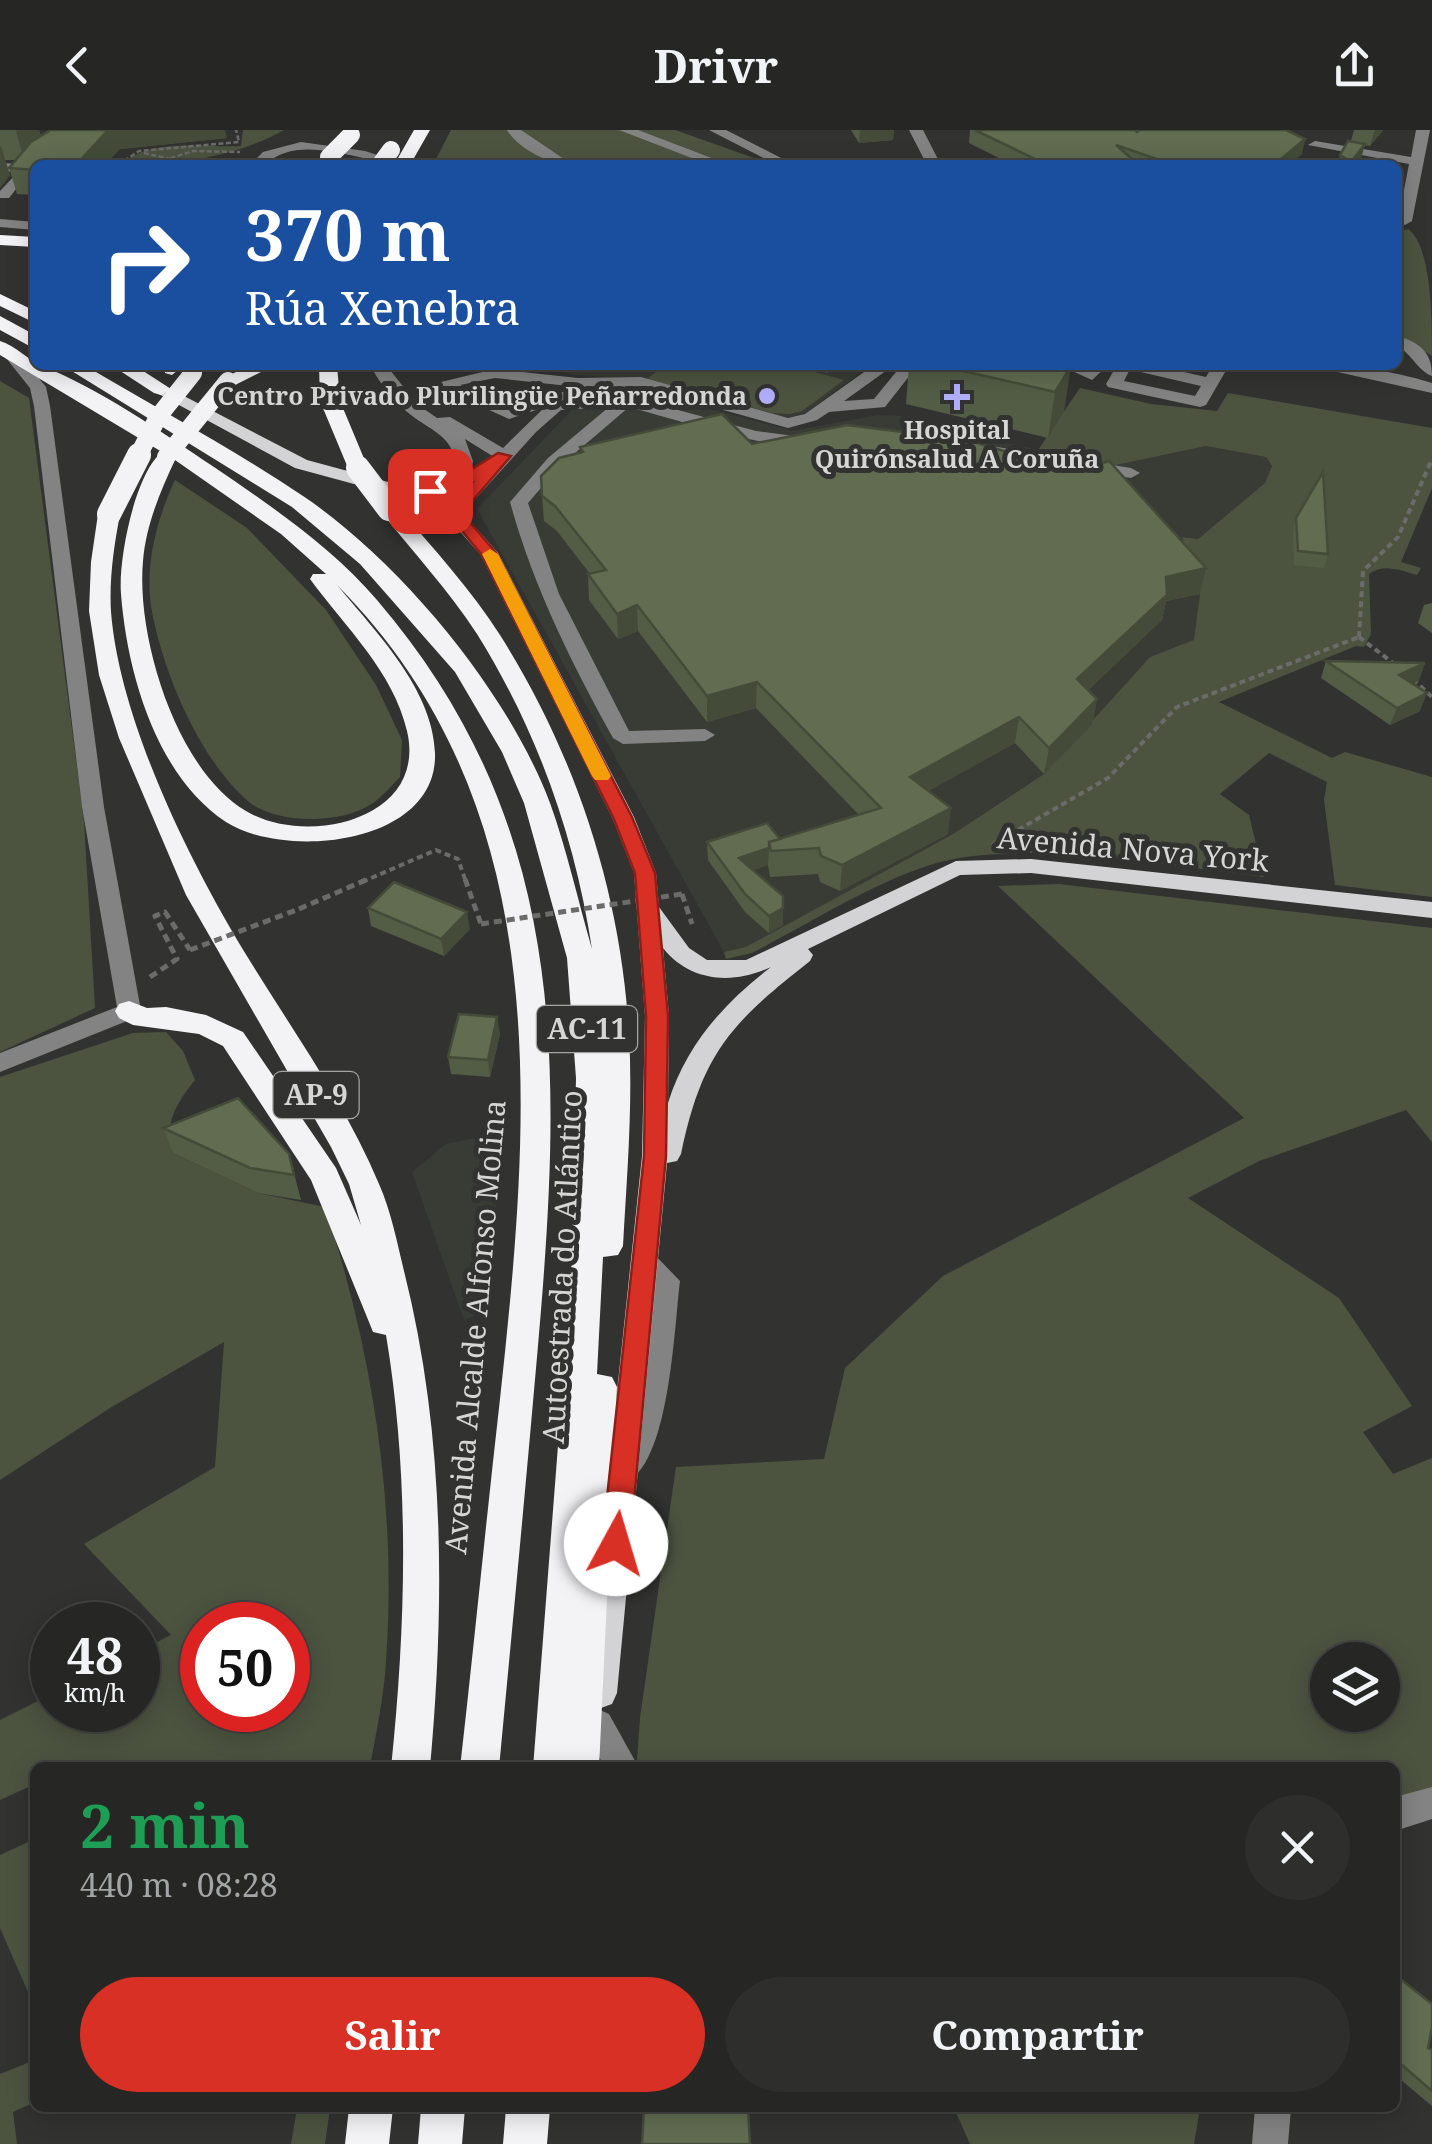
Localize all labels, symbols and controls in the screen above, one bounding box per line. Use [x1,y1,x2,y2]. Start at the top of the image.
text: Drivr [654,35,778,96]
icon: back [50,38,105,93]
icon: share [1327,38,1382,93]
text: 370 m [245,186,451,282]
icon: right [80,200,210,330]
text: Rúa Xenebra [245,277,520,338]
place label: Centro Privado Plurilingüe Peñarredonda [217,378,747,412]
marker: Hospital Quirónsalud A Coruña [944,384,970,410]
marker: Centro Privado Plurilingüe Peñarredonda [756,385,778,407]
place label: Hospital Quirónsalud A Coruña [815,412,1099,475]
pin [388,449,473,534]
icon: arrive [403,464,458,519]
street label: Avenida Nova York [995,816,1271,881]
road number: AC-11 [537,1006,637,1052]
road number: AP-9 [274,1072,358,1118]
street label: Autoestrada do Atlántico [532,1089,591,1445]
street label: Avenida Alcalde Alfonso Molina [434,1098,515,1556]
position arrow [564,1492,668,1596]
speed limit sign: 50 [180,1602,310,1732]
text: 48 [67,1621,123,1689]
map controls [1310,1642,1400,1732]
button: layers [1310,1642,1400,1732]
text: km/h [64,1675,126,1709]
text: 2 min [80,1784,250,1866]
button: close [1245,1795,1350,1900]
text: 440 m · 08:28 [80,1863,278,1906]
button: Salir [80,1977,705,2092]
button: Compartir [725,1977,1350,2092]

